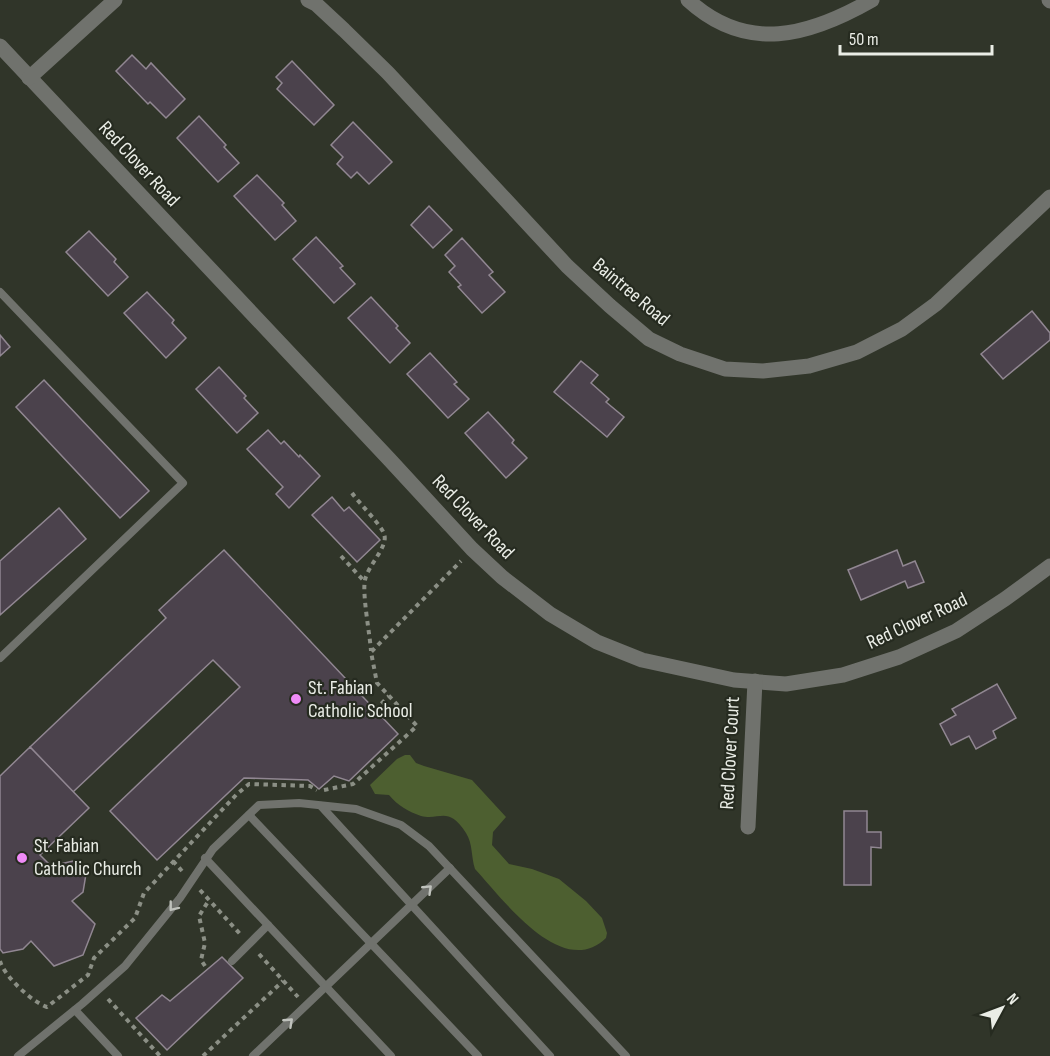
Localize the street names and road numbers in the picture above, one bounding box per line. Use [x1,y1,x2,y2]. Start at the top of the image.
street label: Red Clover Road [93,116,185,212]
street label: Baintree Road [588,253,674,331]
street label: Red Clover Road [427,470,519,564]
street label: Red Clover Road [863,587,971,655]
street label: Red Clover Court [715,696,745,810]

